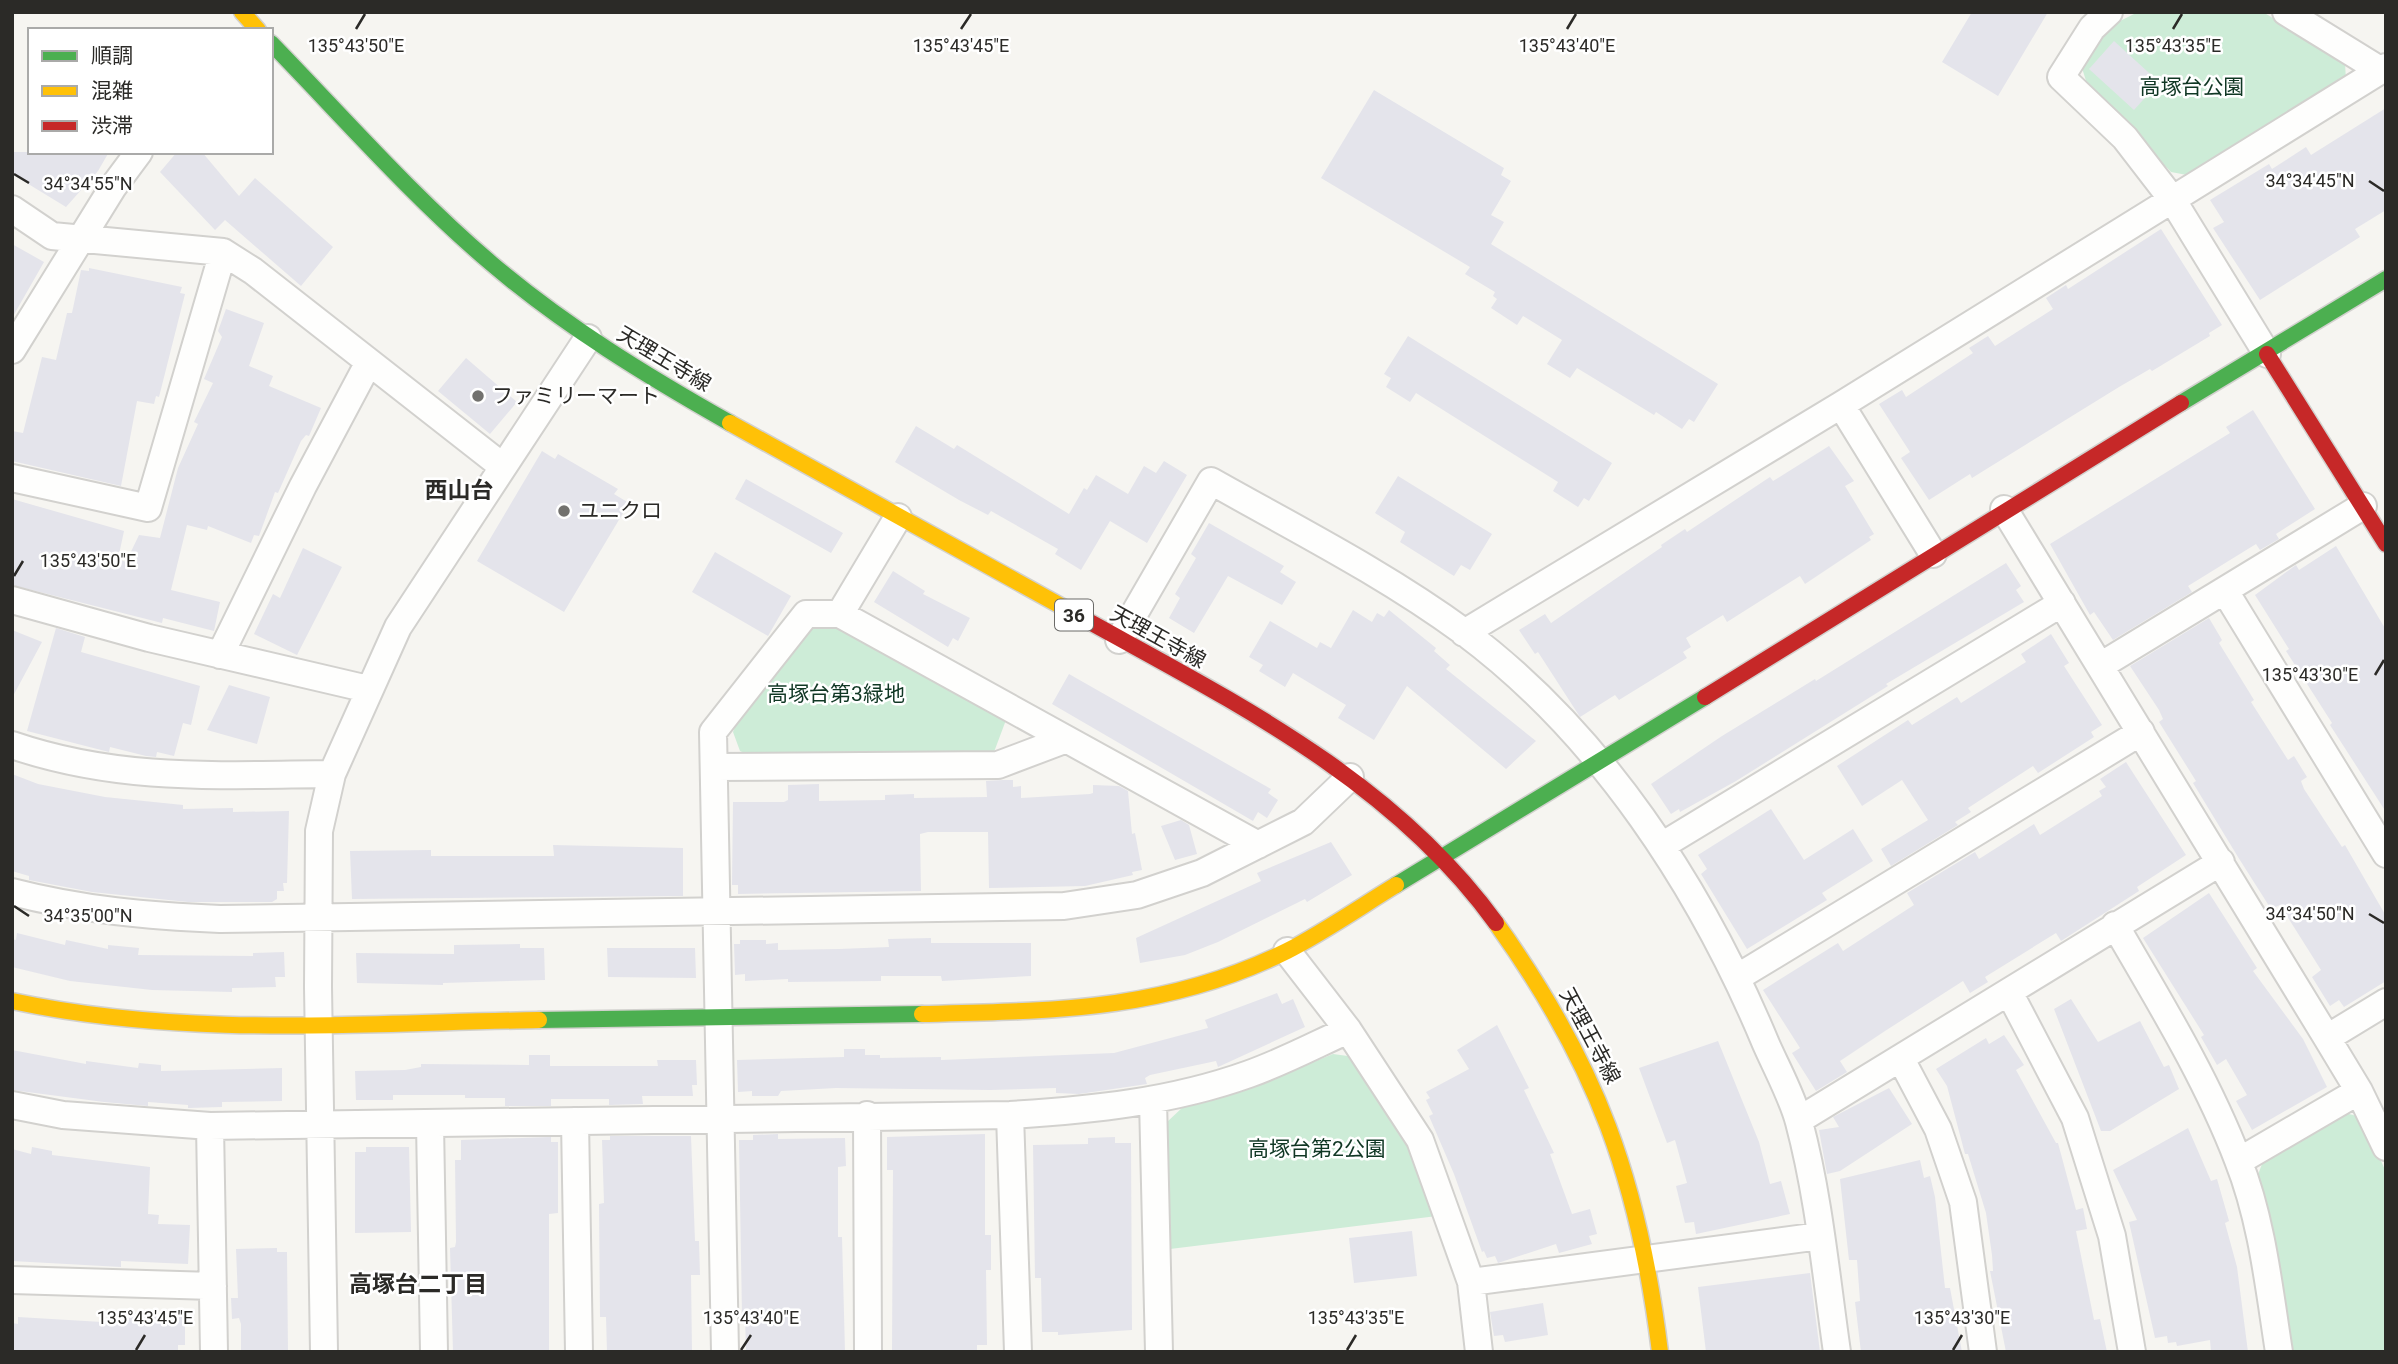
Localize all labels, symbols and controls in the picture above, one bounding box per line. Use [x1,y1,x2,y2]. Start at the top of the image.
legend [28,28,273,154]
text: 135°43'50"E [308,35,404,56]
text: 135°43'45"E [913,35,1009,56]
text: 135°43'40"E [1519,35,1615,56]
text: 135°43'35"E [2125,35,2221,56]
text: 順調 [91,44,133,68]
park label: 高塚台公園 [2140,75,2245,99]
text: 混雑 [91,79,133,103]
text: 渋滞 [91,114,133,138]
text: 34°34'45"N [2265,170,2355,191]
text: 34°34'55"N [43,173,133,194]
street label: 天理王寺線 [613,322,715,396]
place label: ファミリーマート [492,384,660,408]
marker: ファミリーマート [470,388,486,404]
district label: 西山台 [425,477,494,504]
place label: ユニクロ [578,499,662,523]
marker: ユニクロ [556,503,572,519]
text: 135°43'50"E [40,550,136,571]
road number: 36 [1055,600,1093,630]
street label: 天理王寺線 [1106,601,1210,673]
text: 135°43'30"E [2262,664,2358,685]
park label: 高塚台第3緑地 [767,682,905,706]
text: 34°34'50"N [2265,903,2355,924]
text: 34°35'00"N [43,905,133,926]
street label: 天理王寺線 [1555,984,1625,1088]
park label: 高塚台第2公園 [1248,1137,1386,1161]
district label: 高塚台二丁目 [349,1271,487,1298]
text: 135°43'45"E [97,1307,193,1328]
text: 135°43'40"E [703,1307,799,1328]
text: 135°43'35"E [1308,1307,1404,1328]
text: 135°43'30"E [1914,1307,2010,1328]

